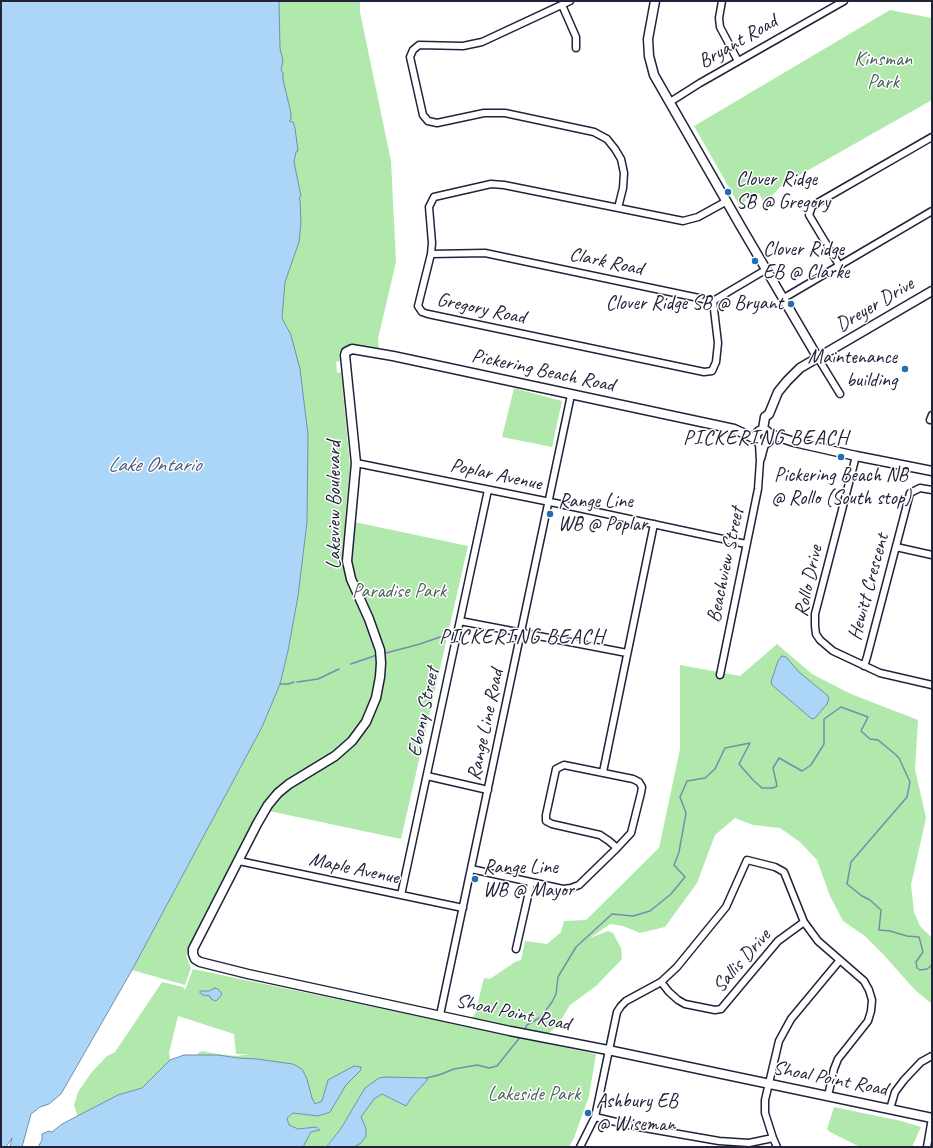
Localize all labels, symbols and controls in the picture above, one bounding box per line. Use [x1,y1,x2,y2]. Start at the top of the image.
street label: Bryant Road [694,10,782,74]
park label: Kinsman Park [854,48,912,95]
place label: Clover Ridge SB @ Gregory [736,168,830,215]
marker: Clover Ridge SB @ Gregory [723,187,733,197]
place label: Clover Ridge EB @ Clarke [763,238,849,285]
street label: Clark Road [567,243,645,281]
marker: Clover Ridge EB @ Clarke [750,256,760,266]
street label: Dreyer Drive [832,272,918,338]
street label: Gregory Road [435,288,527,330]
place label: Clover Ridge SB @ Bryant [606,292,783,316]
marker: Clover Ridge SB @ Bryant [786,299,796,309]
street label: Pickering Beach Road [469,344,617,398]
place label: Maintenance building [808,346,897,393]
marker: Maintenance building [900,364,910,374]
district label: PICKERING BEACH [683,425,849,451]
street label: Lakeview Boulevard [323,441,347,569]
water label: Lake Ontario [108,452,200,478]
marker: Pickering Beach NB @ Rollo (South stop) [836,452,846,462]
street label: Poplar Avenue [448,454,544,496]
place label: Pickering Beach NB @ Rollo (South stop) [771,464,911,511]
place label: Range Line WB @ Poplar [558,490,647,537]
street label: Beachview Street [702,505,750,625]
marker: Range Line WB @ Poplar [545,509,555,519]
street label: Hewitt Crescent [843,531,895,643]
street label: Rollo Drive [790,543,828,619]
park label: Paradise Park [352,580,446,604]
district label: PICKERING BEACH [439,624,605,650]
street label: Ebony Street [403,665,445,759]
street label: Range Line Road [463,667,509,783]
street label: Maple Avenue [307,848,401,890]
place label: Range Line WB @ Mayor [483,856,574,903]
marker: Range Line WB @ Mayor [470,874,480,884]
street label: Sallis Drive [708,924,776,998]
street label: Shoal Point Road [454,989,572,1037]
street label: Shoal Point Road [771,1056,889,1102]
park label: Lakeside Park [488,1083,580,1107]
place label: Ashbury EB @ Wiseman [596,1090,678,1137]
marker: Ashbury EB @ Wiseman [583,1108,593,1118]

